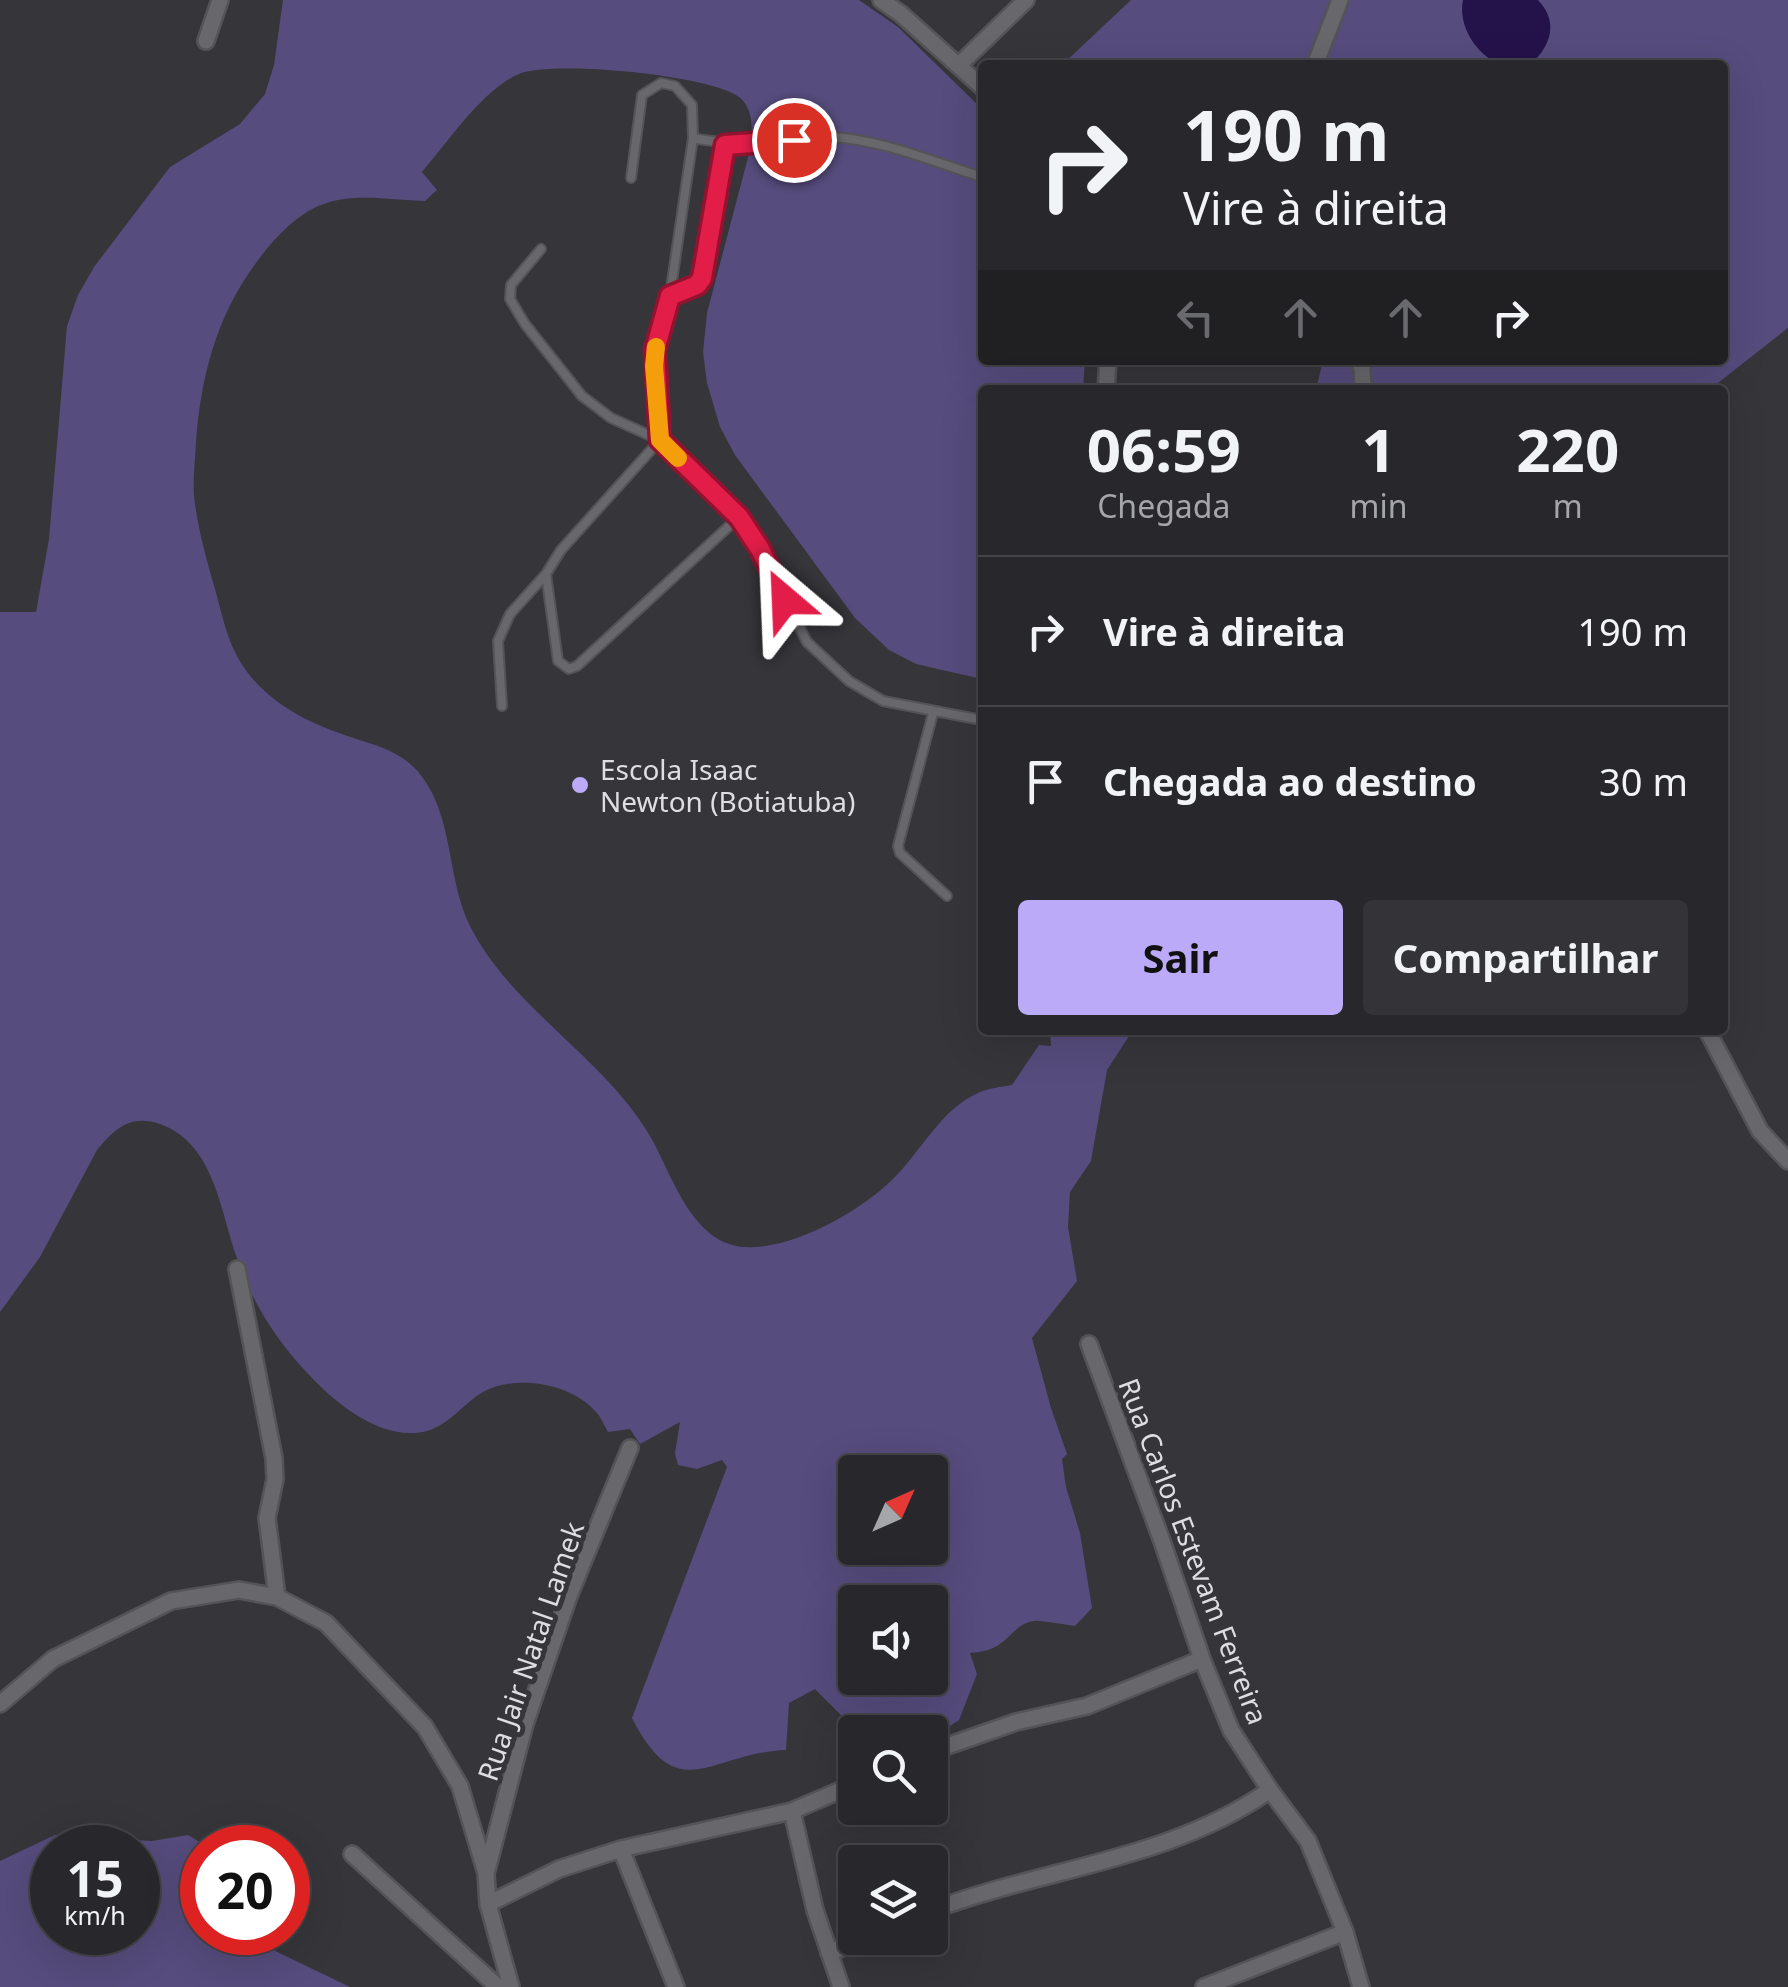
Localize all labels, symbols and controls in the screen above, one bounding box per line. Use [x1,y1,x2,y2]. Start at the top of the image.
text: 190 m [1183,86,1390,182]
pin [752,98,837,183]
icon: right [1018,100,1148,230]
icon: arrive [767,113,822,168]
text: Vire à direita [1183,177,1449,238]
icon: left [1168,290,1223,345]
icon: ahead [1273,290,1328,345]
icon: ahead [1378,290,1433,345]
icon: right [1483,290,1538,345]
text: 06:59 [1087,408,1241,490]
text: 1 [1361,408,1396,490]
text: 220 [1516,408,1619,490]
text: Chegada [1097,484,1230,527]
text: min [1350,484,1408,527]
text: m [1553,484,1583,527]
position arrow [733,548,837,652]
icon: right [1018,604,1073,659]
text: Vire à direita [1103,605,1345,657]
text: 190 m [1577,605,1688,657]
place label: Escola Isaac Newton (Botiatuba) [600,750,855,820]
icon: arrive [1018,754,1073,809]
text: Chegada ao destino [1103,755,1477,807]
text: 30 m [1599,755,1688,807]
marker: Escola Isaac Newton (Botiatuba) [569,774,591,796]
button: Sair [1018,900,1343,1015]
button: Compartilhar [1363,900,1688,1015]
street label: Rua Carlos Estevam Ferreira [1110,1372,1278,1730]
north arrow [838,1455,948,1565]
map controls [838,1455,948,1955]
street label: Rua Jair Natal Lamek [468,1516,592,1786]
button: sound [838,1585,948,1695]
button: search [838,1715,948,1825]
speed limit sign: 20 [180,1825,310,1955]
text: 15 [66,1844,124,1912]
button: layers [838,1845,948,1955]
text: km/h [64,1898,126,1932]

